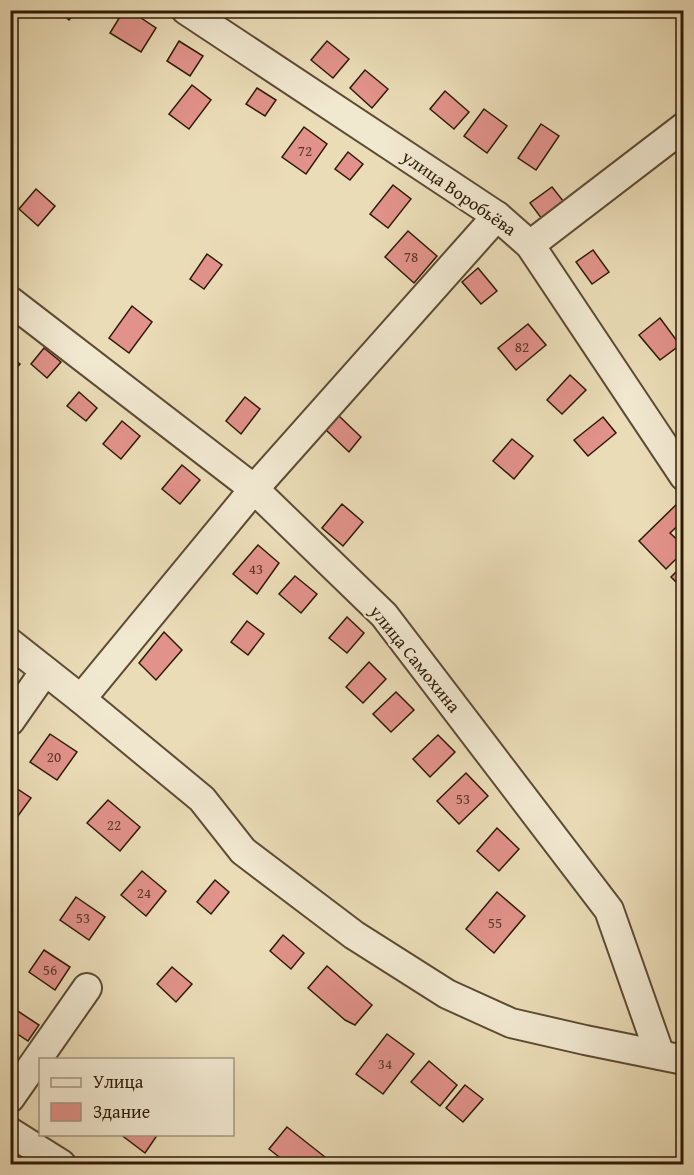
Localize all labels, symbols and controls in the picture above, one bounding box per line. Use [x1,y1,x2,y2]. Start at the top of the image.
house number: 72 [298,140,312,161]
street label: улица Воробьёва [396,142,522,242]
house number: 78 [404,246,418,267]
house number: 82 [515,336,529,357]
house number: 43 [249,558,263,579]
street label: улица Самохина [363,598,468,719]
house number: 20 [47,746,61,767]
house number: 53 [456,788,470,809]
house number: 22 [107,814,121,835]
house number: 24 [137,882,151,903]
house number: 53 [76,907,90,928]
house number: 55 [488,912,502,933]
house number: 56 [43,959,57,980]
house number: 34 [378,1053,392,1074]
legend [39,1058,234,1136]
text: Улица [93,1068,144,1095]
text: Здание [93,1098,150,1125]

